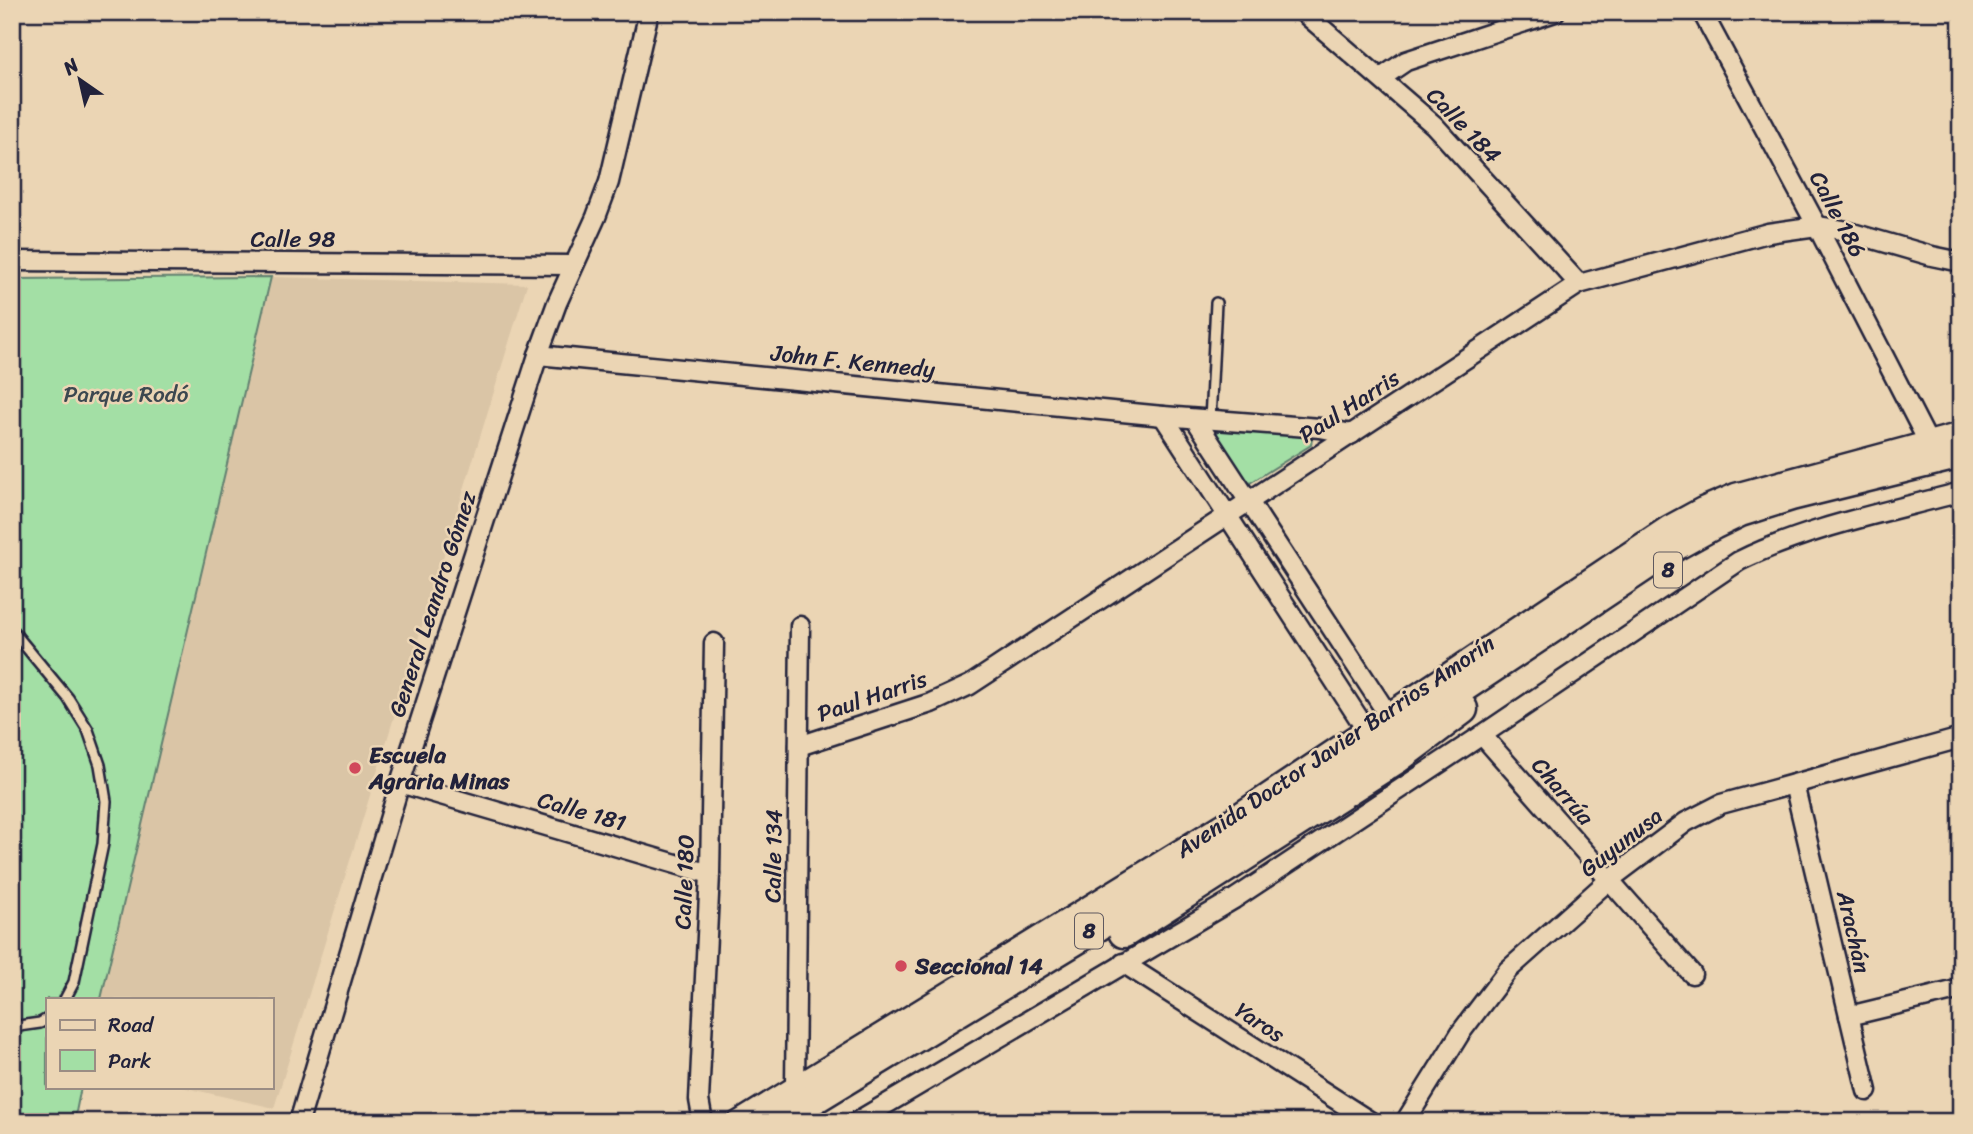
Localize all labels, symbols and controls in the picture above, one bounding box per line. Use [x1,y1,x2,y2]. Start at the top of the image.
north arrow [46,46,116,116]
text: N [55,48,86,84]
street label: Calle 184 [1416,77,1511,174]
street label: Calle 186 [1797,163,1878,265]
street label: Calle 98 [251,219,336,260]
street label: John F. Kennedy [768,332,937,390]
street label: Paul Harris [1290,358,1409,455]
park label: Parque Rodó [64,374,189,415]
street label: General Leandro Gómez [377,485,489,723]
road number: 8 [1654,552,1682,588]
street label: Avenida Doctor Javier Barrios Amorín [1166,624,1504,870]
street label: Paul Harris [812,658,933,734]
place label: Escuela Agraria Minas [368,735,510,802]
street label: Charrúa [1521,747,1605,836]
marker: Escuela Agraria Minas [347,760,363,776]
street label: Calle 181 [533,779,631,844]
street label: Guyunusa [1571,796,1672,888]
street label: Calle 134 [752,809,795,903]
street label: Calle 180 [662,834,707,930]
street label: Arachán [1824,886,1883,977]
road number: 8 [1075,914,1103,948]
place label: Seccional 14 [914,946,1043,987]
marker: Seccional 14 [893,958,909,974]
street label: Yaros [1226,991,1294,1054]
legend [46,998,273,1088]
text: Road [108,1006,155,1044]
text: Park [108,1042,151,1080]

